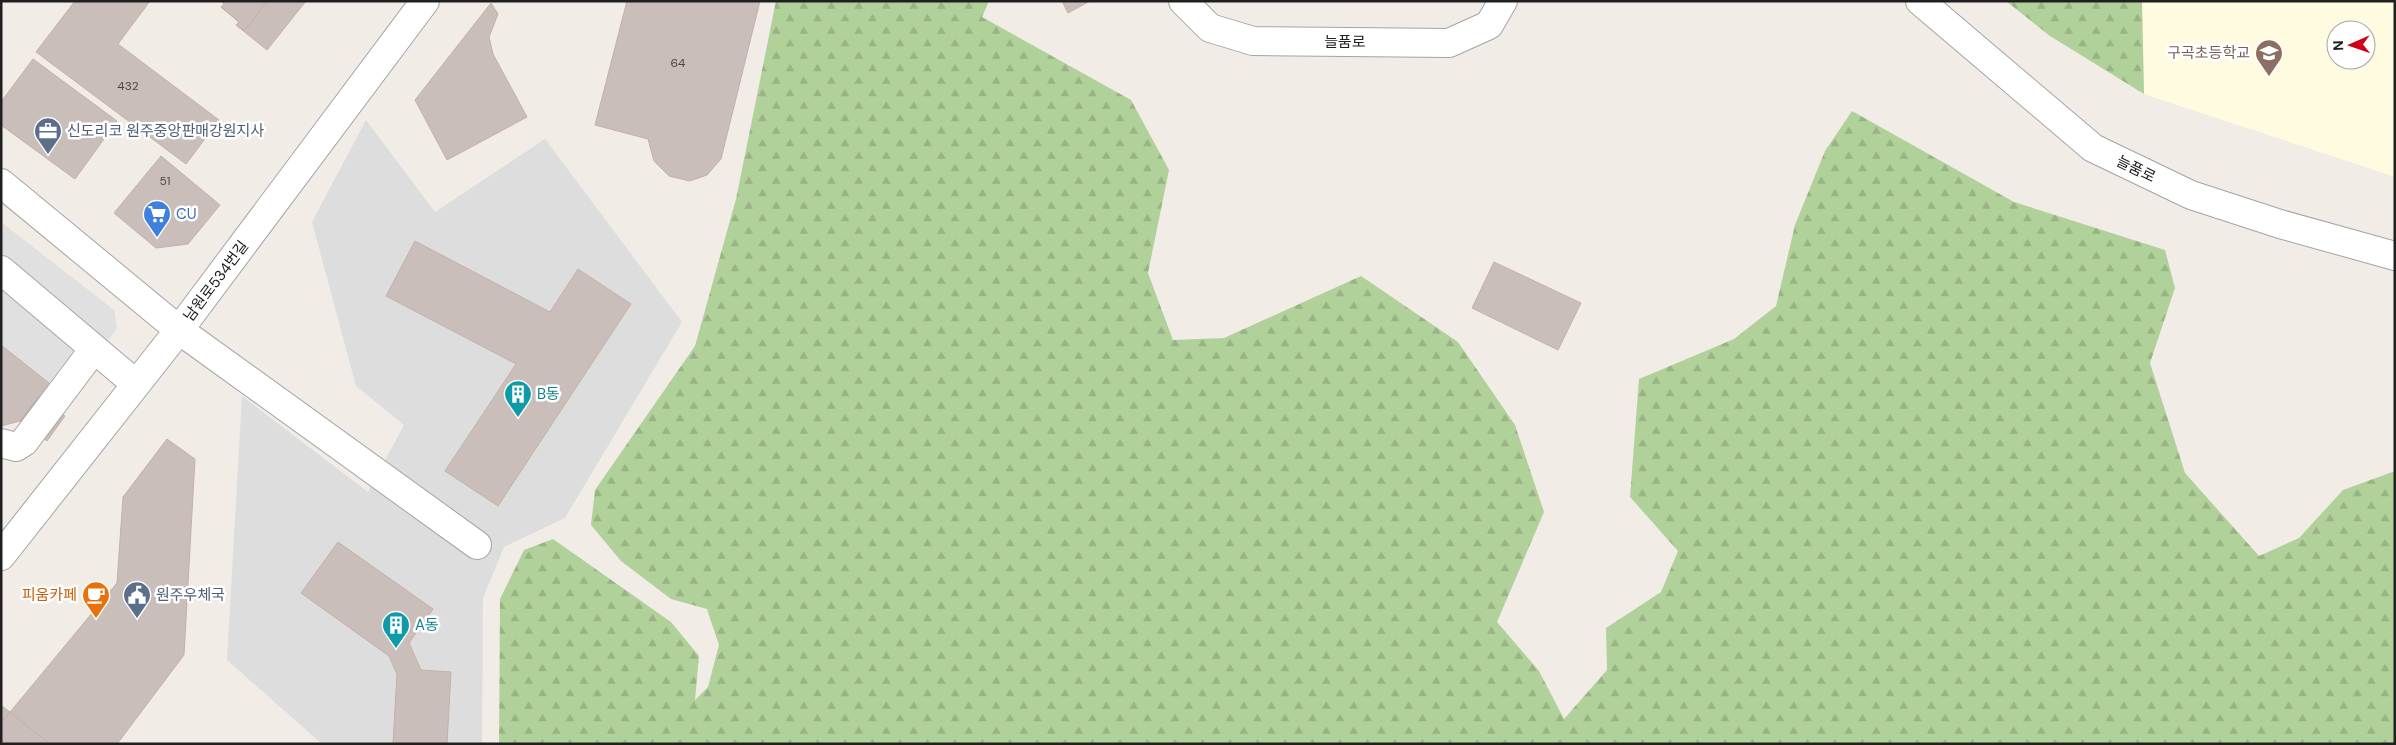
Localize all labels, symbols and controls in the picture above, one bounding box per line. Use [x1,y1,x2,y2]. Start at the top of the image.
north arrow [2326,20,2376,70]
street label: 늘품로 [1324,32,1366,52]
school or university icon: 구곡초등학교 [2254,38,2284,77]
text: N [2329,40,2347,51]
place label: 구곡초등학교 [2167,43,2250,63]
house number: 64 [671,55,685,71]
house number: 432 [117,78,139,94]
office icon: 신도리코 원주중앙판매강원지사 [33,116,63,155]
place label: 신도리코 원주중앙판매강원지사 [67,121,264,141]
street label: 늘품로 [2113,151,2159,187]
house number: 51 [159,173,171,189]
supermarket icon: CU [142,199,172,238]
place label: CU [176,204,197,224]
street label: 남원로534번길 [179,237,253,325]
building icon: B동 [503,379,533,418]
place label: B동 [537,384,560,404]
cafe icon: 피움카페 [81,580,111,619]
public building icon: 원주우체국 [122,580,152,619]
place label: 피움카페 [22,585,77,605]
place label: 원주우체국 [156,585,225,605]
building icon: A동 [381,610,411,649]
place label: A동 [415,615,439,635]

